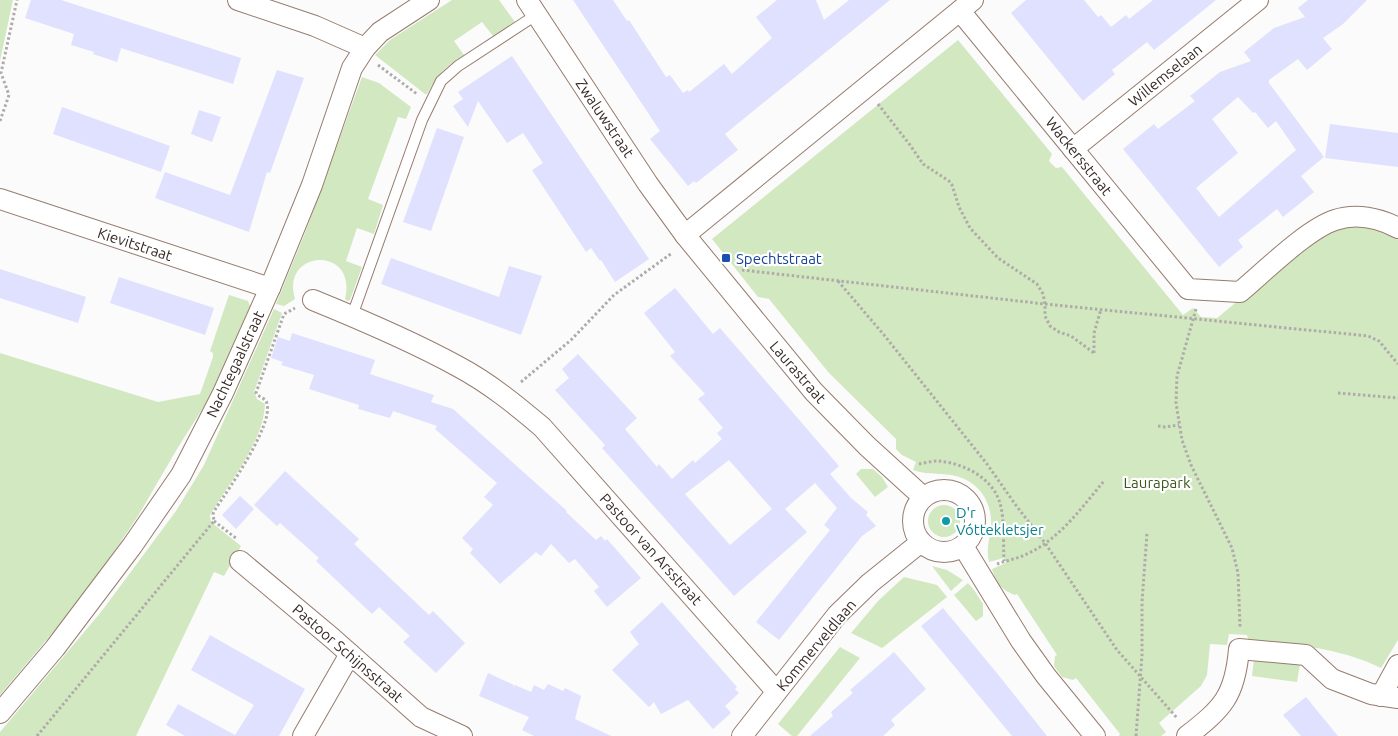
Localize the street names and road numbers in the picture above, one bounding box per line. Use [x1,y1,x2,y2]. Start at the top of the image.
street label: Willemselaan [1125,40,1205,110]
street label: Zwaluwstraat [572,75,638,161]
street label: Wackersstraat [1042,114,1116,199]
street label: Kievitstraat [95,224,175,264]
street label: Nachtegaalstraat [203,308,267,420]
street label: Laurastraat [766,337,830,407]
street label: Pastoor van Arsstraat [597,490,706,608]
street label: Kommerveldlaan [773,596,859,694]
street label: Pastoor Schijnsstraat [289,600,407,706]

